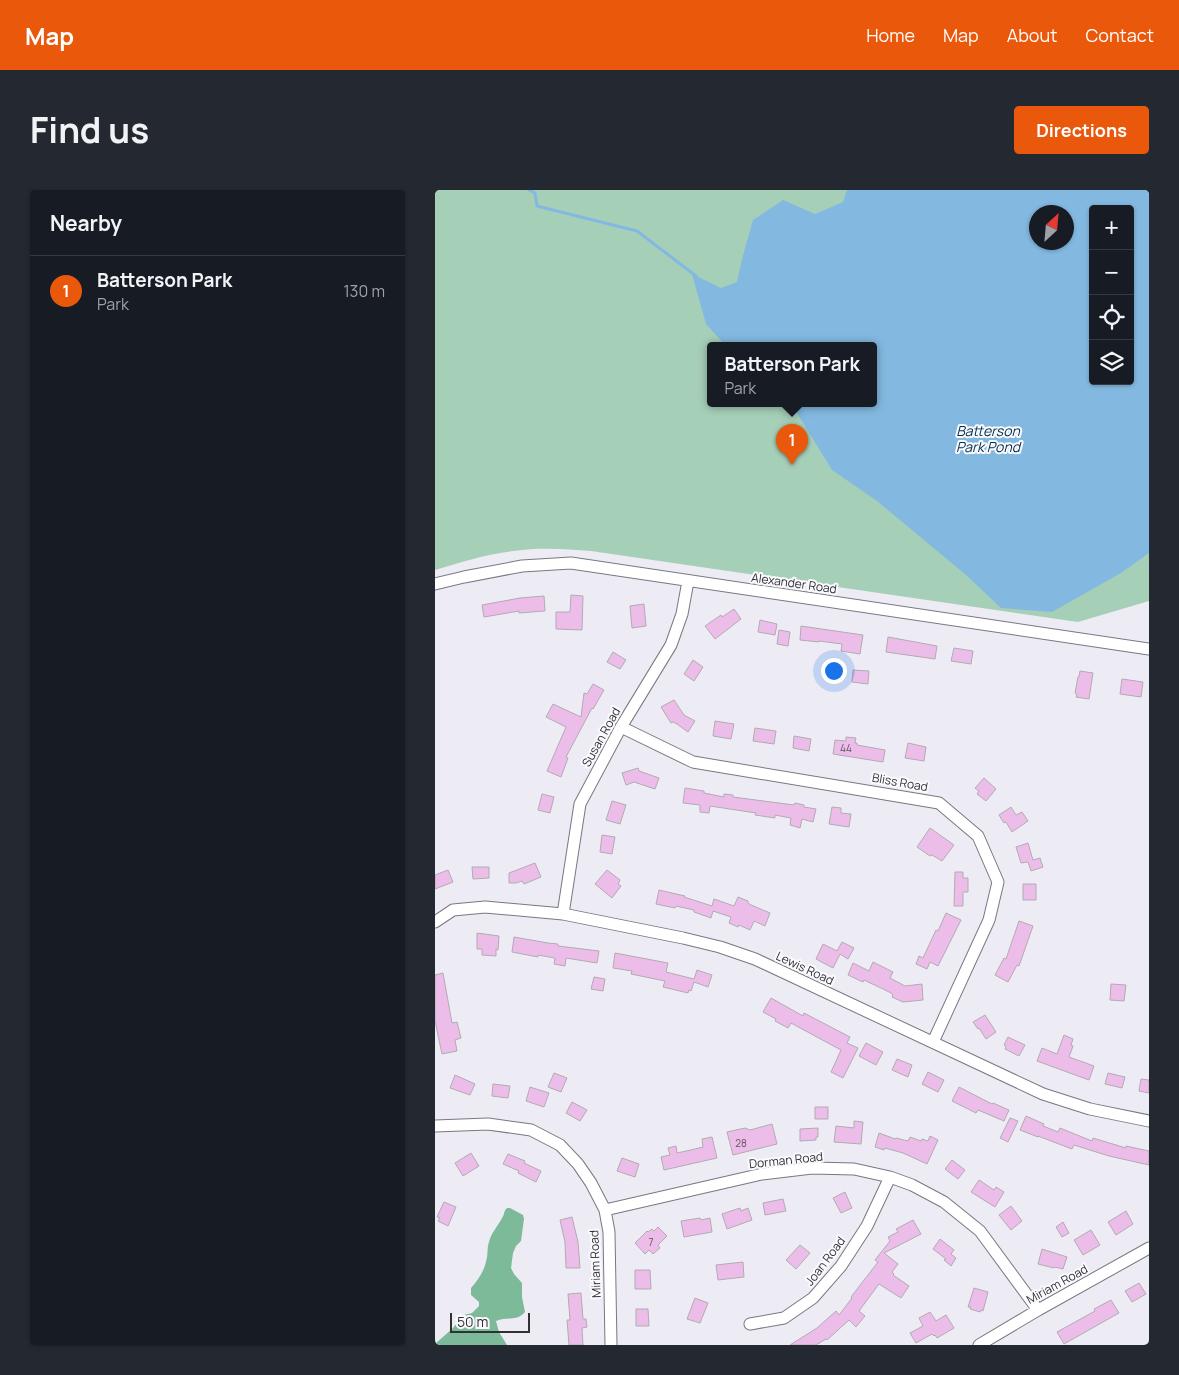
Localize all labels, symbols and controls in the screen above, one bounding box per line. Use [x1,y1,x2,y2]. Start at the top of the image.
text: Map [25,19,74,52]
text: Home [866,23,915,47]
text: Map [943,23,979,47]
text: About [1007,23,1057,47]
text: Contact [1085,23,1154,47]
text: Find us [30,106,149,154]
button: Directions [1014,106,1149,154]
north arrow [1029,205,1074,250]
map controls [1089,205,1134,385]
button: + [1089,205,1134,250]
text: Nearby [50,209,122,237]
button: − [1089,250,1134,295]
text: Batterson Park [97,267,232,293]
text: 1 [62,280,70,302]
text: 130 m [343,280,385,302]
text: Park [97,293,129,315]
button: locate [1089,295,1134,340]
button: layers [1089,340,1134,385]
popup [707,342,877,407]
text: Batterson Park [724,351,860,377]
text: Park [724,377,756,399]
water label: Batterson Park Pond [956,421,1022,456]
pin: 1 [776,424,808,465]
street label: Alexander Road [750,569,838,597]
your location [821,658,847,684]
street label: Susan Road [578,704,624,770]
house number: 44 [840,741,852,755]
street label: Bliss Road [871,769,929,795]
street label: Lewis Road [773,947,837,989]
house number: 28 [735,1136,747,1150]
street label: Dorman Road [748,1148,824,1172]
street label: Miriam Road [585,1230,605,1298]
street label: Joan Road [801,1233,849,1289]
house number: 7 [648,1235,654,1249]
street label: Miriam Road [1023,1260,1091,1308]
scale bar [450,1310,530,1333]
text: 50 m [457,1312,488,1331]

